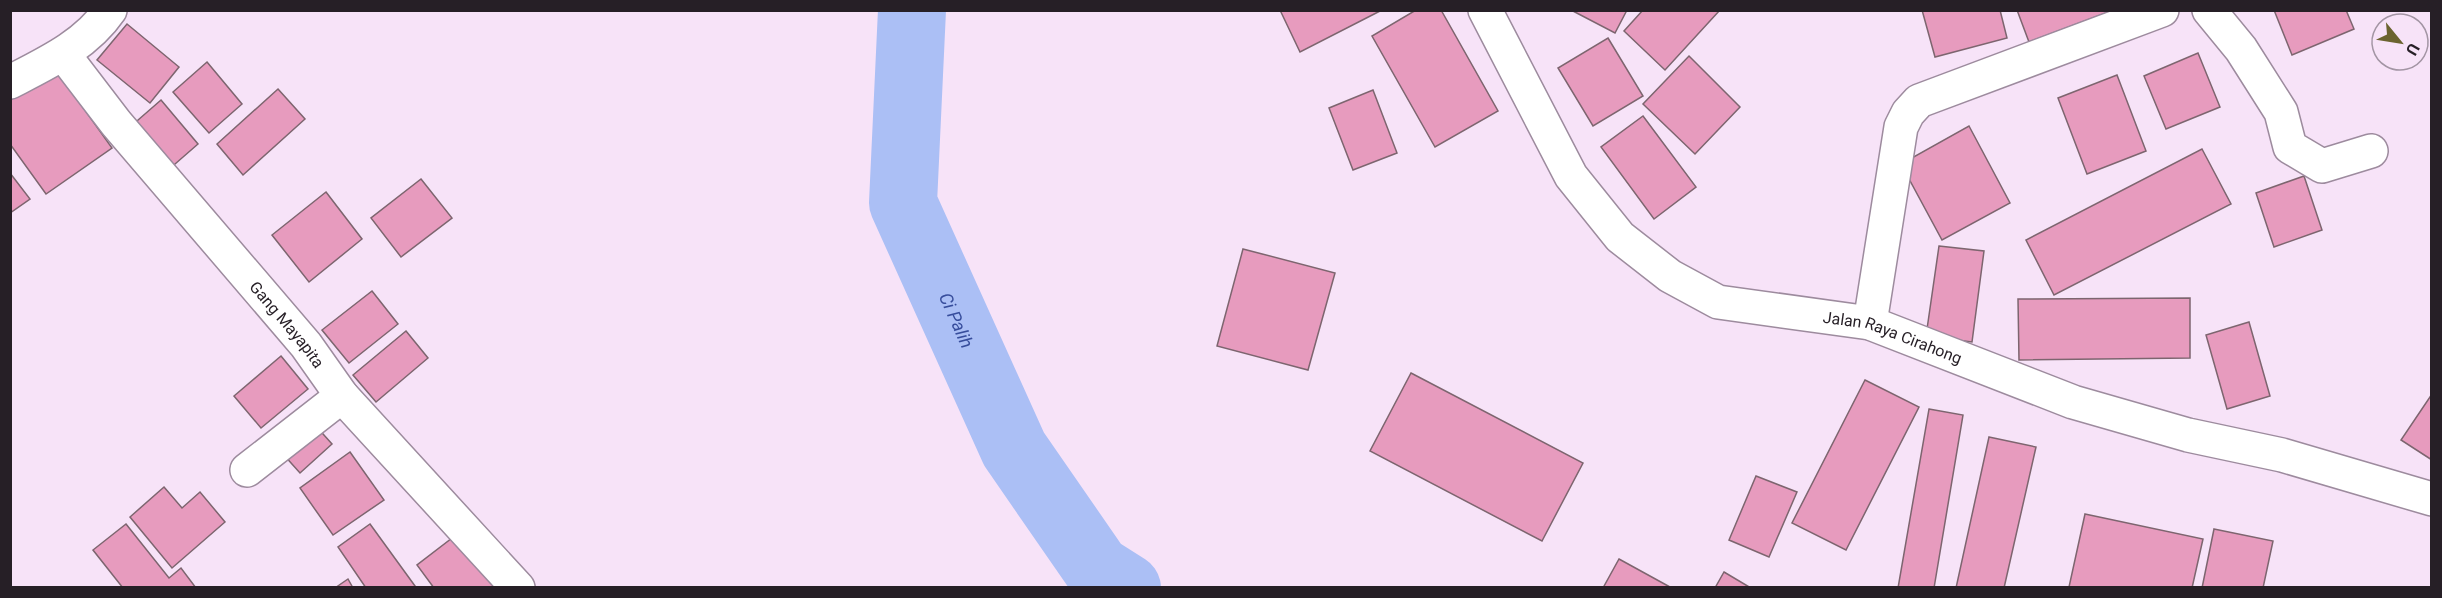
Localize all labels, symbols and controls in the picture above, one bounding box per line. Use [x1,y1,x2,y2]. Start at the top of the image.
north arrow [2370,12,2430,72]
text: U [2402,40,2423,59]
street label: Gang Mayapita [246,277,328,372]
water label: Ci Palih [935,289,978,351]
street label: Jalan Raya Cirahong [1822,308,1965,368]

